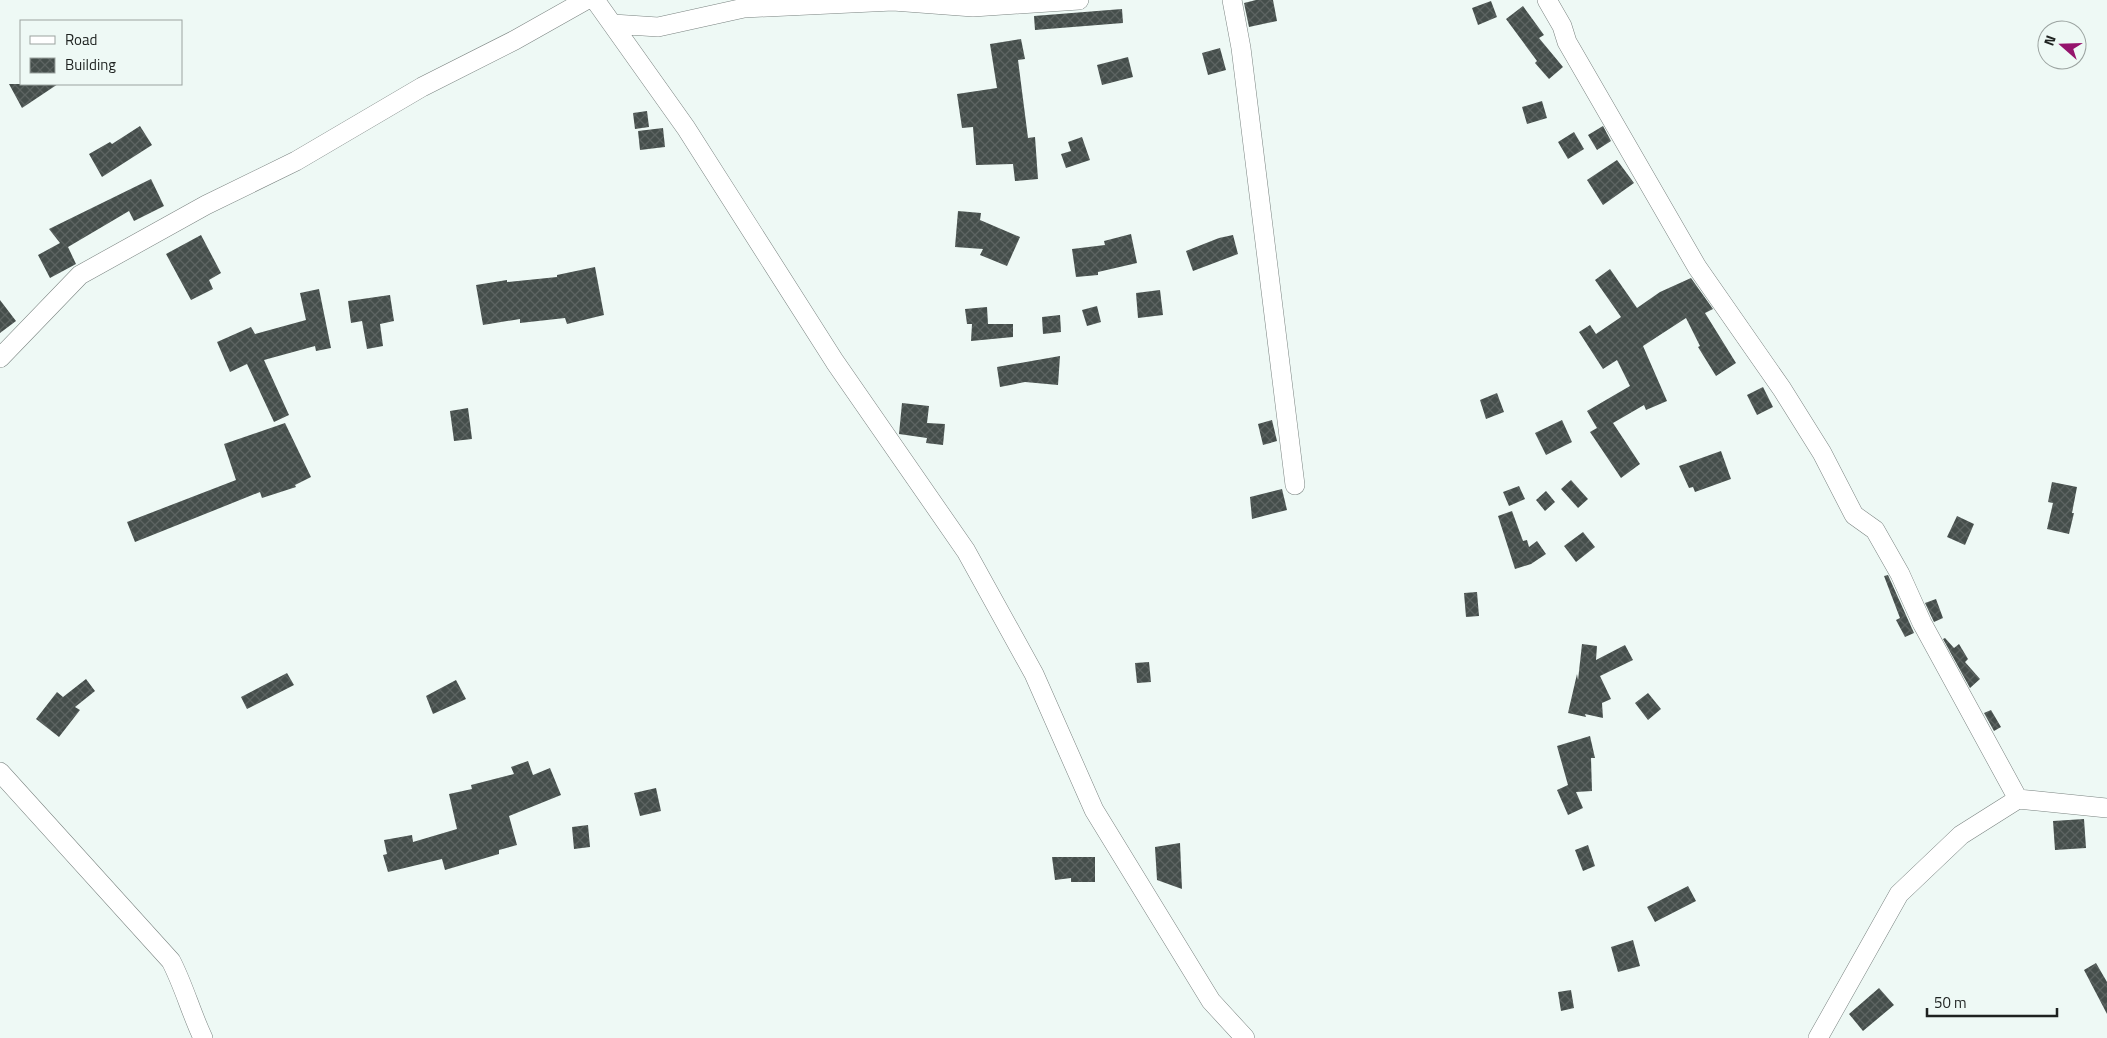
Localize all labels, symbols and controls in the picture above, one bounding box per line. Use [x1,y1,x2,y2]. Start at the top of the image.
legend [20,20,182,85]
north arrow [2037,20,2087,70]
text: Road [65,28,97,51]
text: N [2038,32,2061,49]
text: Building [65,53,116,76]
scale bar [1927,986,2057,1018]
text: 50 m [1934,991,1967,1014]

